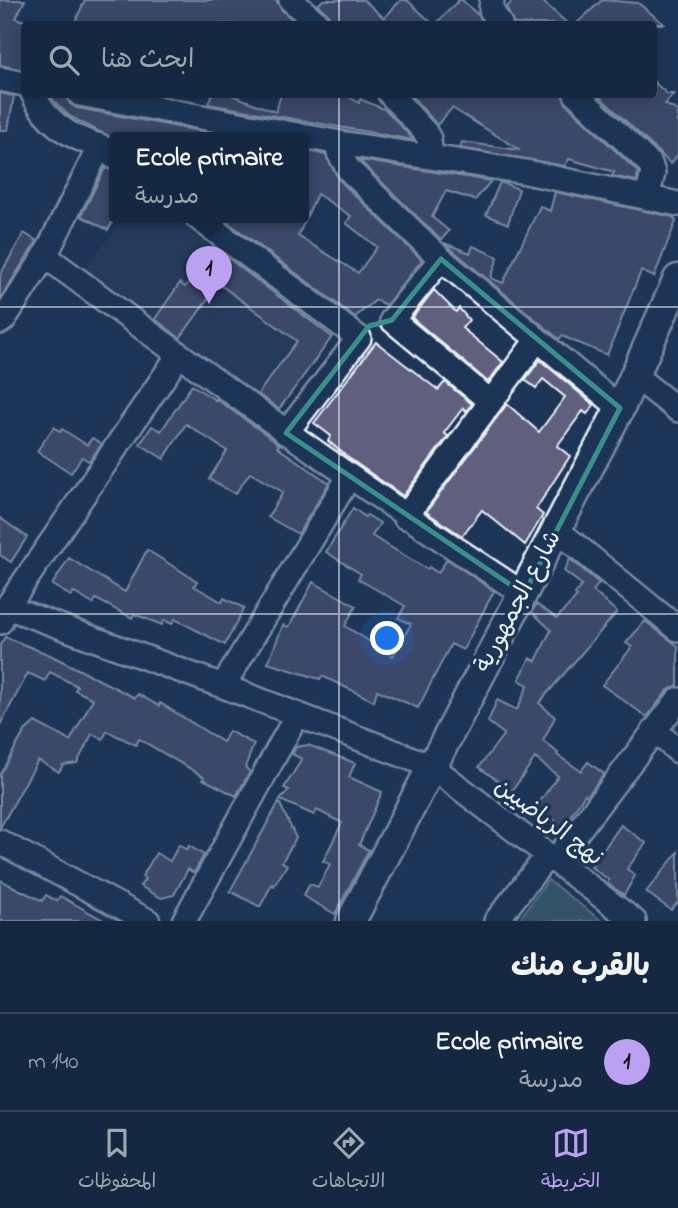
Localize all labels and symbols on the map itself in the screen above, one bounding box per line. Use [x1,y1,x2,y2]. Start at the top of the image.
pin: 1 [186,246,232,304]
street label: شارع الجمهورية [467,525,571,679]
your location [370,621,404,655]
street label: نهج الرياضيين [486,770,610,876]

